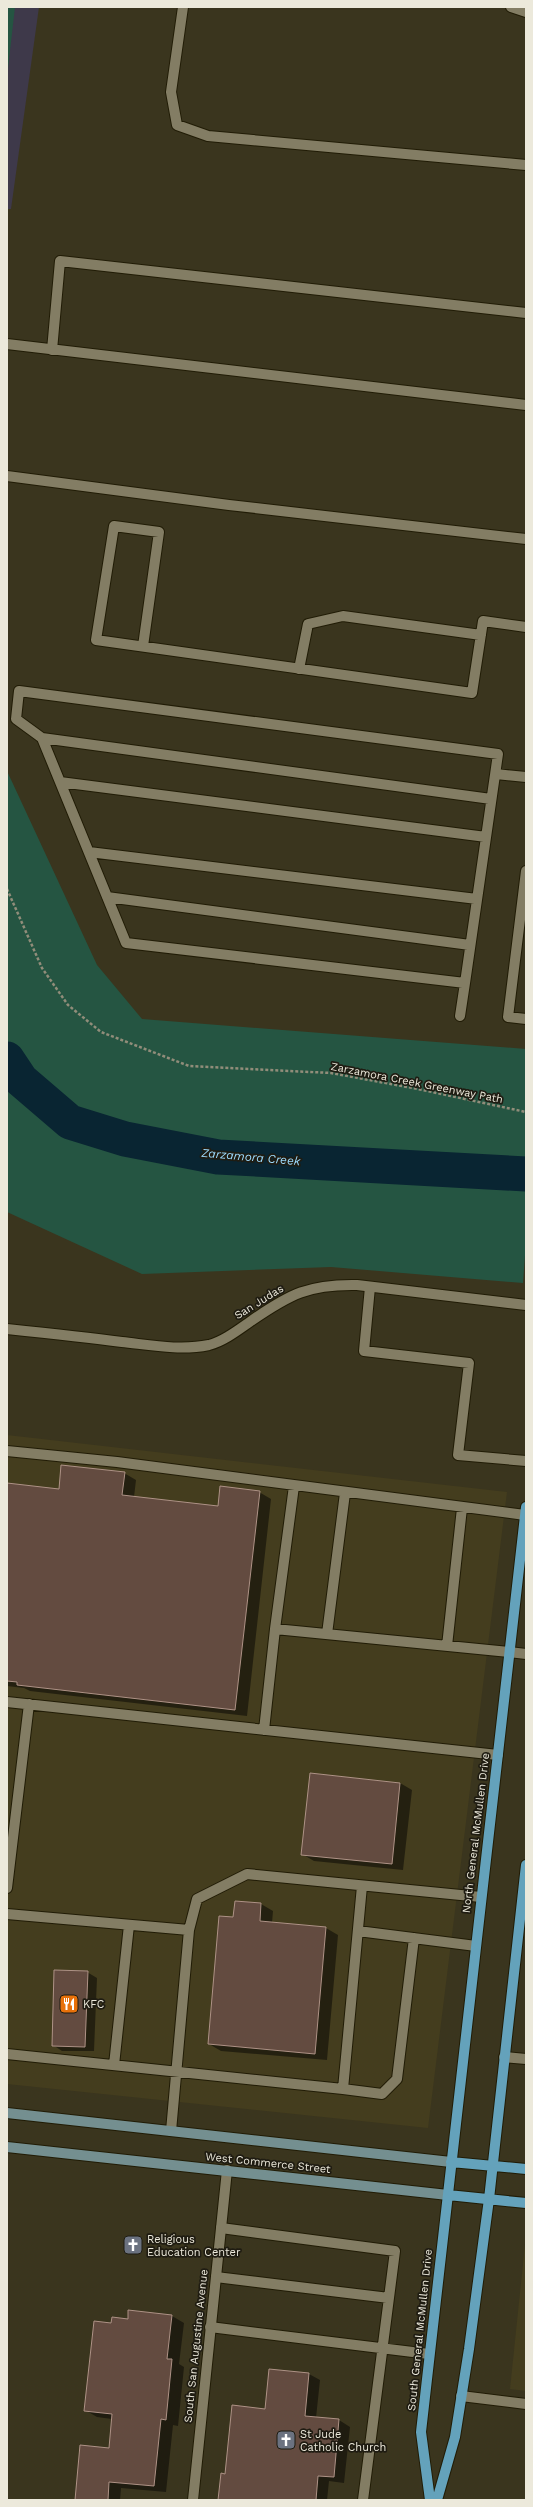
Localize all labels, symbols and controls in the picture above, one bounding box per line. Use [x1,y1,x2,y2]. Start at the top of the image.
street label: Zarzamora Creek Greenway Path [330,1060,504,1106]
water label: Zarzamora Creek [200,1146,301,1168]
street label: San Judas [232,1282,286,1322]
street label: North General McMullen Drive [460,1752,492,1914]
restaurant icon: KFC [58,1993,80,2015]
place label: KFC [83,1998,105,2011]
street label: West Commerce Street [205,2150,332,2176]
place label: Religious Education Center [147,2233,241,2259]
church icon: Religious Education Center [122,2234,144,2256]
street label: South General McMullen Drive [405,2248,435,2412]
street label: South San Augustine Avenue [181,2269,211,2423]
place label: St Jude Catholic Church [300,2428,386,2454]
church icon: St Jude Catholic Church [275,2429,297,2451]

